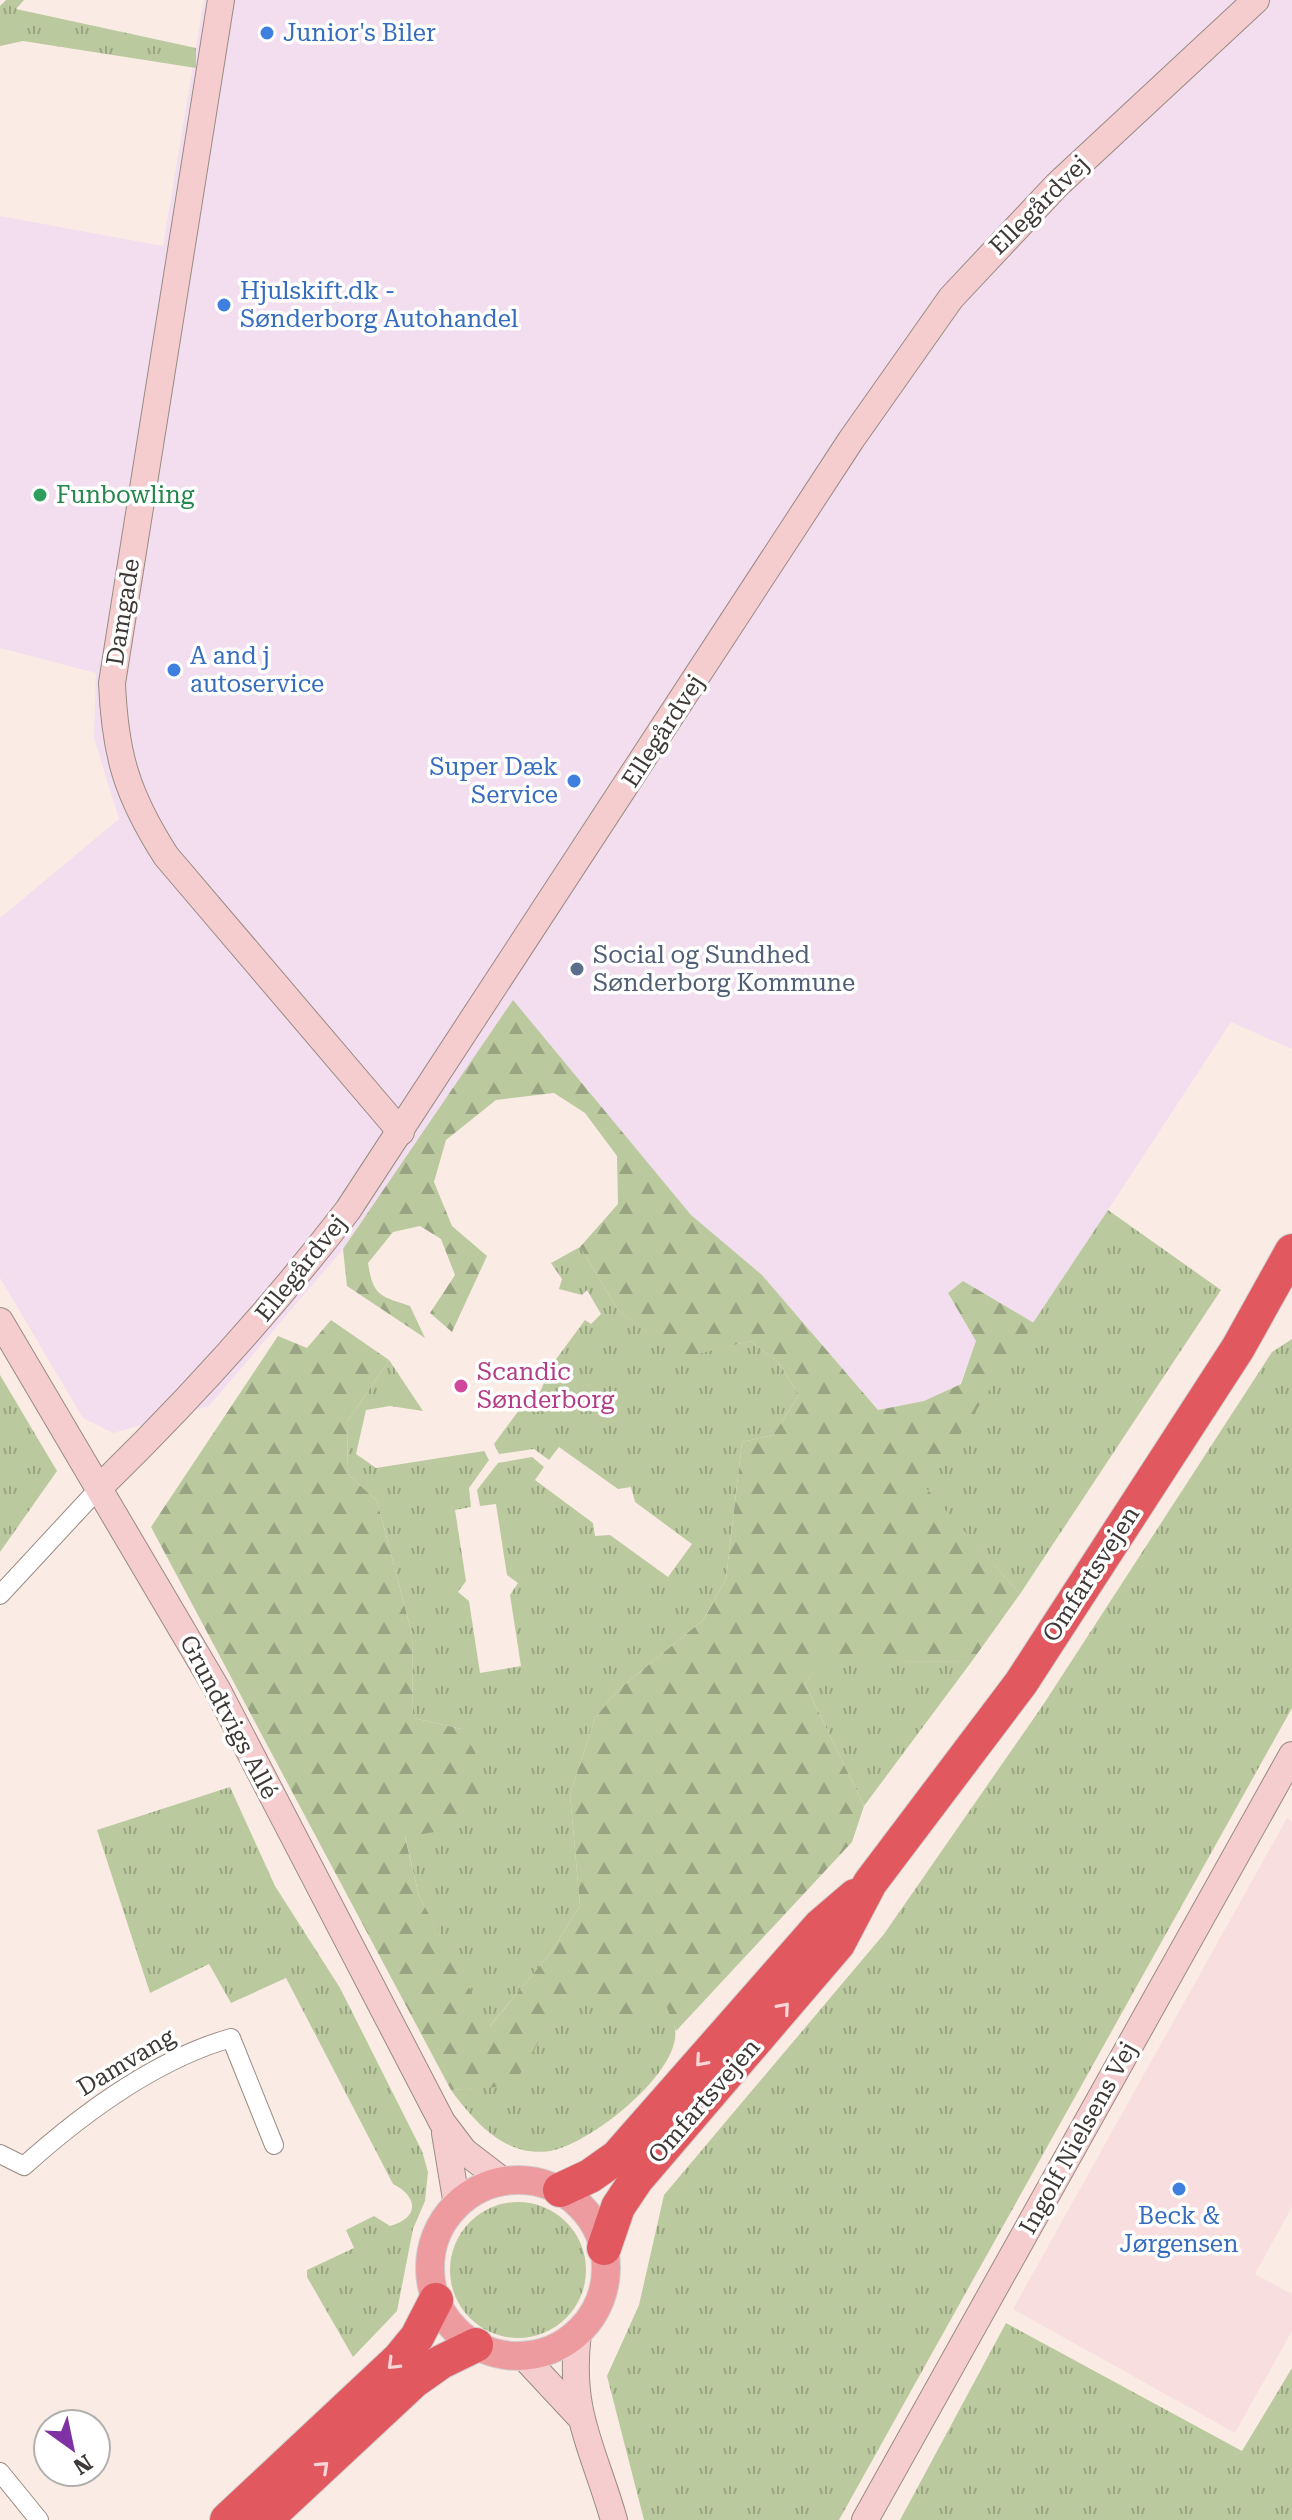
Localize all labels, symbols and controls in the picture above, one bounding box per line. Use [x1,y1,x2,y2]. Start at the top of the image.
place label: Junior's Biler [283,19,436,47]
marker: Junior's Biler [258,24,276,42]
street label: Ellegårdvej [984,150,1094,260]
place label: Hjulskift.dk - Sønderborg Autohandel [240,277,518,333]
marker: Hjulskift.dk - Sønderborg Autohandel [215,296,233,314]
place label: Funbowling [56,481,195,509]
marker: Funbowling [31,486,49,504]
street label: Damgade [101,556,145,668]
place label: A and j autoservice [190,642,324,698]
marker: A and j autoservice [165,661,183,679]
street label: Ellegårdvej [616,670,710,792]
place label: Super Dæk Service [430,753,558,809]
marker: Super Dæk Service [565,772,583,790]
place label: Social og Sundhed Sønderborg Kommune [593,941,855,997]
marker: Social og Sundhed Sønderborg Kommune [568,960,586,978]
street label: Ellegårdvej [250,1209,352,1327]
place label: Scandic Sønderborg [477,1358,615,1414]
marker: Scandic Sønderborg [452,1377,470,1395]
street label: Omfartsvejen [1037,1501,1145,1647]
street label: Grundtvigs Allé [174,1630,284,1804]
one-way arrow [774,2003,788,2017]
street label: Damvang [72,2022,180,2102]
street label: Omfartsvejen [642,2033,766,2169]
street label: Ingolf Nielsens Vej [1014,2037,1142,2239]
one-way arrow [697,2052,711,2067]
marker: Beck & Jørgensen [1170,2180,1188,2198]
place label: Beck & Jørgensen [1119,2202,1239,2258]
one-way arrow [388,2355,402,2369]
north arrow [32,2408,112,2488]
text: N [69,2449,97,2479]
one-way arrow [313,2462,328,2476]

